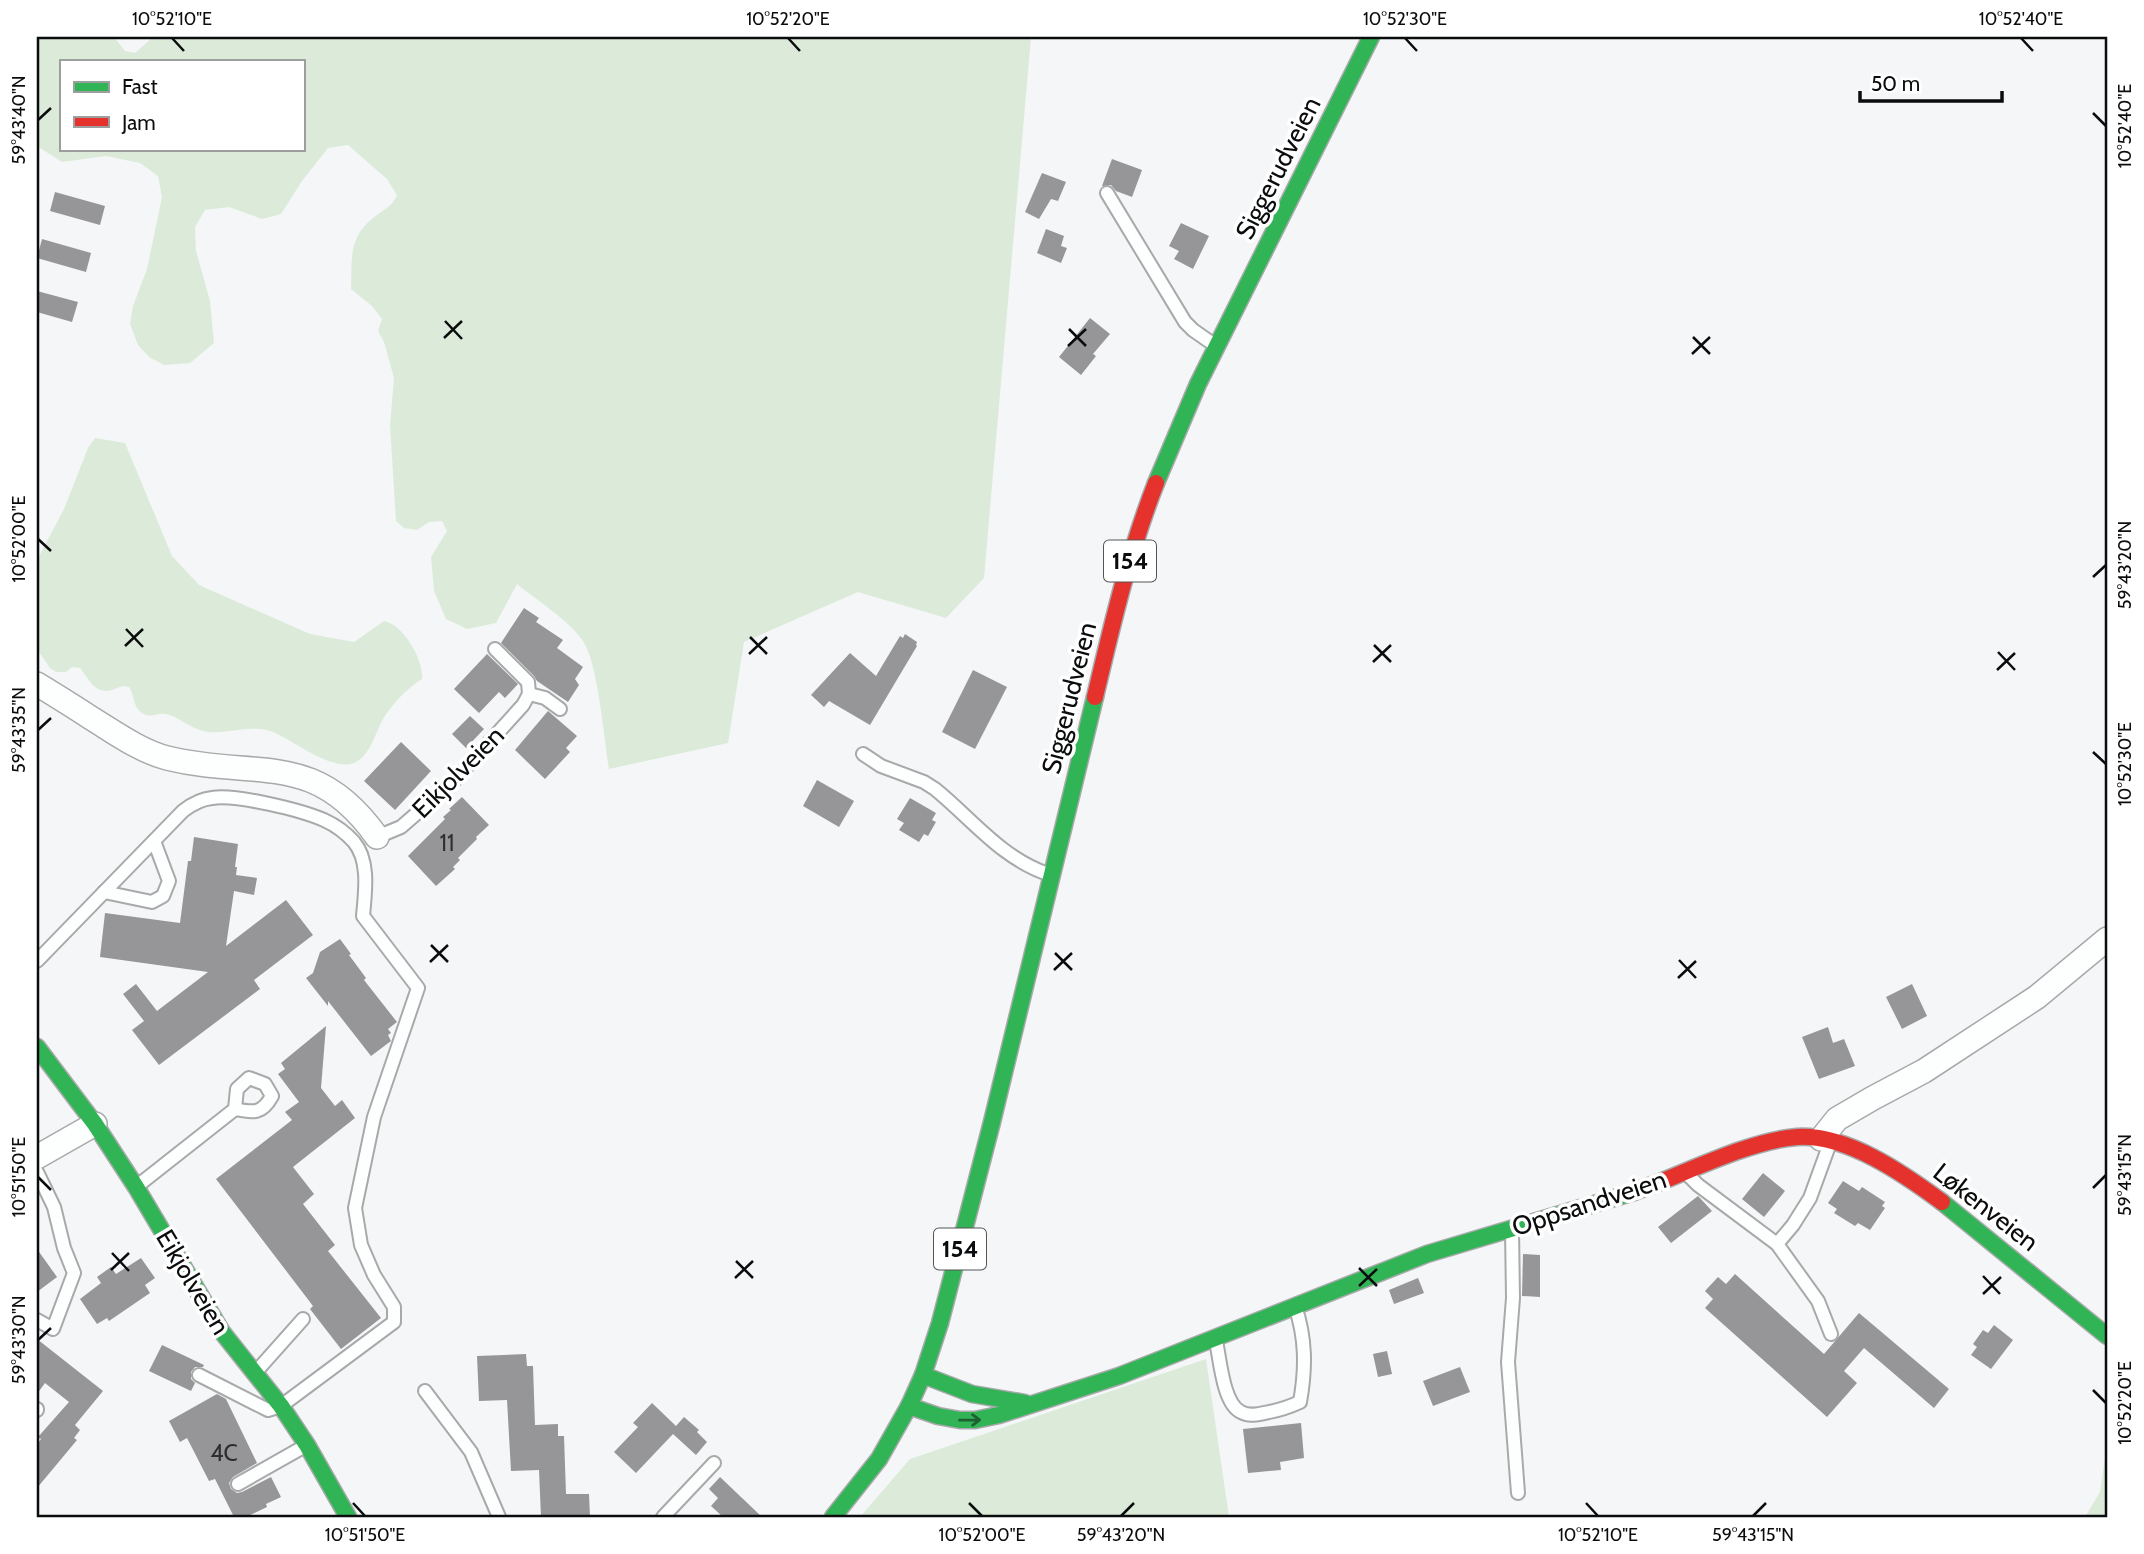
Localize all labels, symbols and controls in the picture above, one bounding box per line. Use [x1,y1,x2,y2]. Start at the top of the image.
text: 10°52'10"E [132,8,212,30]
text: 10°52'20"E [746,8,830,30]
text: 10°52'30"E [1363,8,1447,30]
text: 10°52'40"E [1979,8,2063,30]
legend [60,60,304,150]
scale bar [1860,60,2002,104]
text: 50 m [1871,71,1920,96]
text: Fast [122,74,158,99]
text: 59°43'40"N [8,75,30,165]
text: 10°52'40"E [2114,84,2136,168]
street label: Siggerudveien [1229,92,1327,244]
text: Jam [121,110,156,135]
text: 10°52'00"E [8,496,30,582]
text: 59°43'20"N [2114,521,2136,609]
road number: 154 [1104,540,1156,582]
street label: Siggerudveien [1035,619,1103,777]
text: 59°43'35"N [8,687,30,773]
street label: Eikjolveien [405,719,511,825]
text: 10°52'30"E [2114,722,2136,806]
house number: 11 [440,829,455,857]
text: 59°43'15"N [2114,1134,2136,1216]
text: 10°51'50"E [8,1137,30,1217]
street label: Løkenveien [1927,1156,2045,1258]
street label: Oppsandveien [1508,1163,1670,1243]
street label: Eikjolveien [149,1224,237,1340]
road number: 154 [934,1228,986,1269]
text: 59°43'30"N [8,1296,30,1384]
text: 10°52'20"E [2114,1361,2136,1445]
one-way arrow [958,1413,981,1426]
house number: 4C [210,1439,238,1467]
text: 10°51'50"E [325,1524,405,1546]
text: 10°52'00"E [939,1524,1025,1546]
text: 59°43'20"N [1077,1524,1165,1546]
text: 10°52'10"E [1558,1524,1638,1546]
text: 59°43'15"N [1712,1524,1794,1546]

